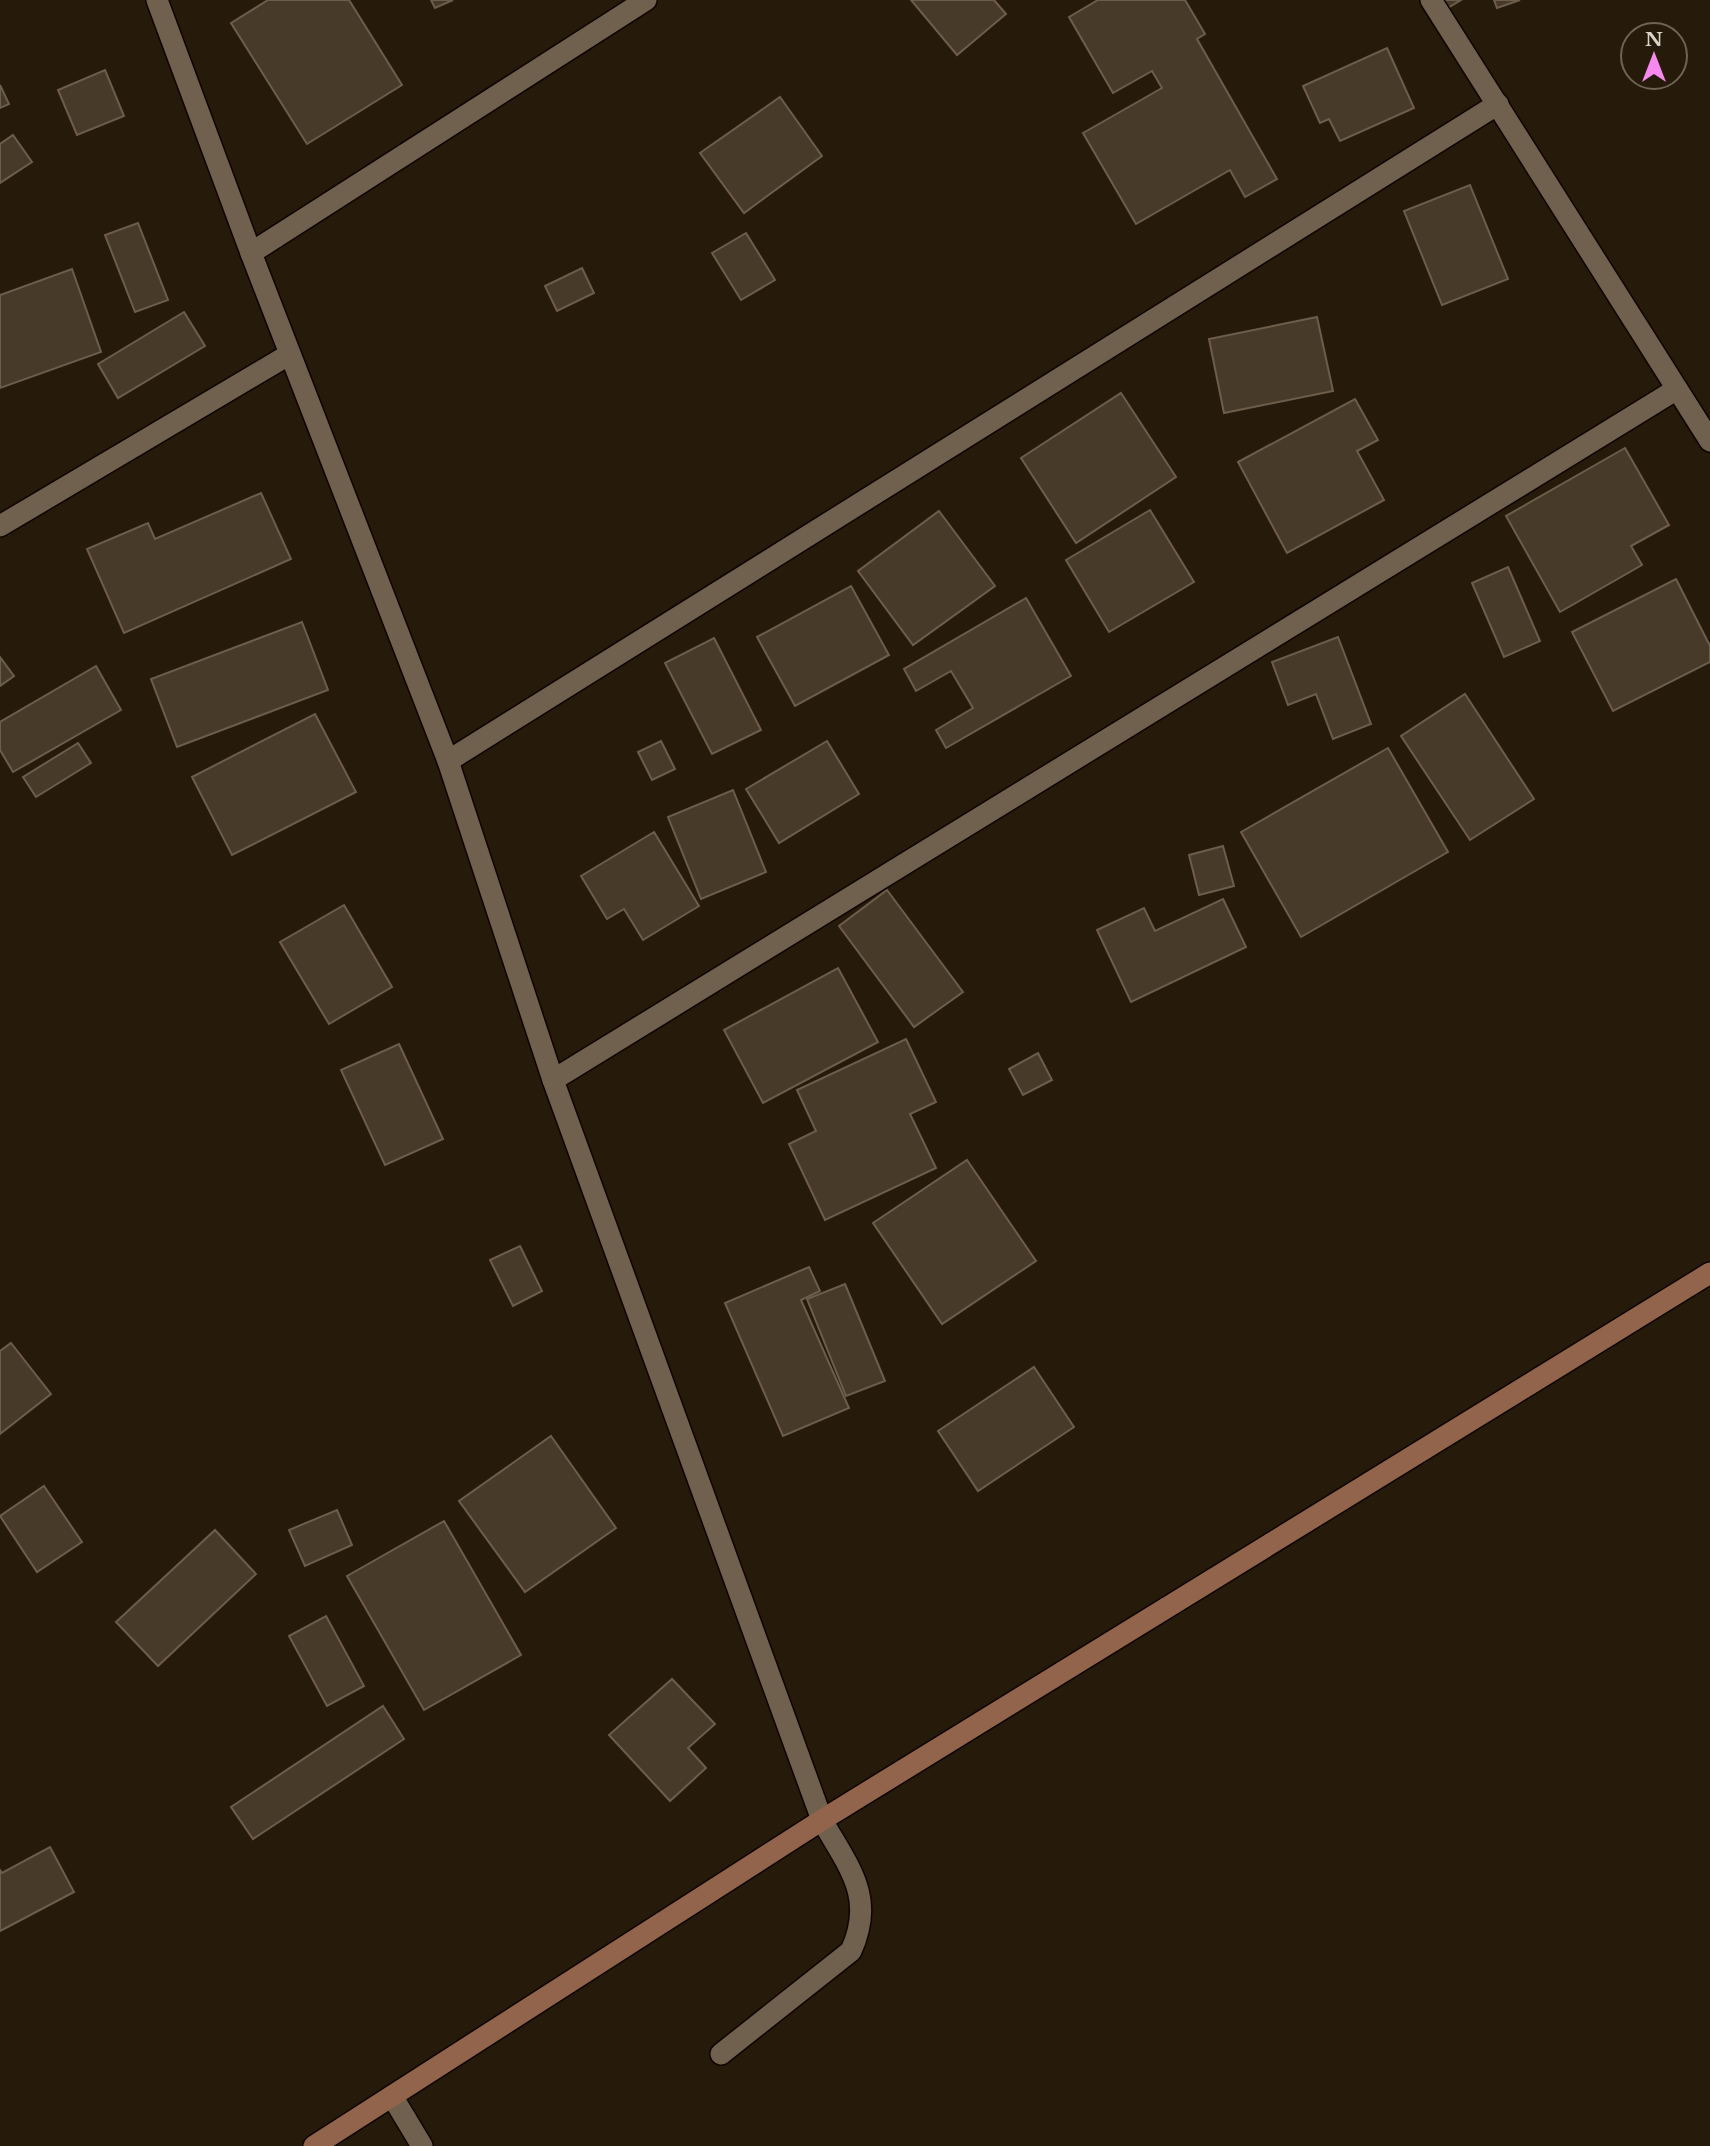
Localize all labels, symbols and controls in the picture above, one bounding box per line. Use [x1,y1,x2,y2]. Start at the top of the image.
north arrow [1619,21,1689,91]
text: N [1645,28,1663,51]

